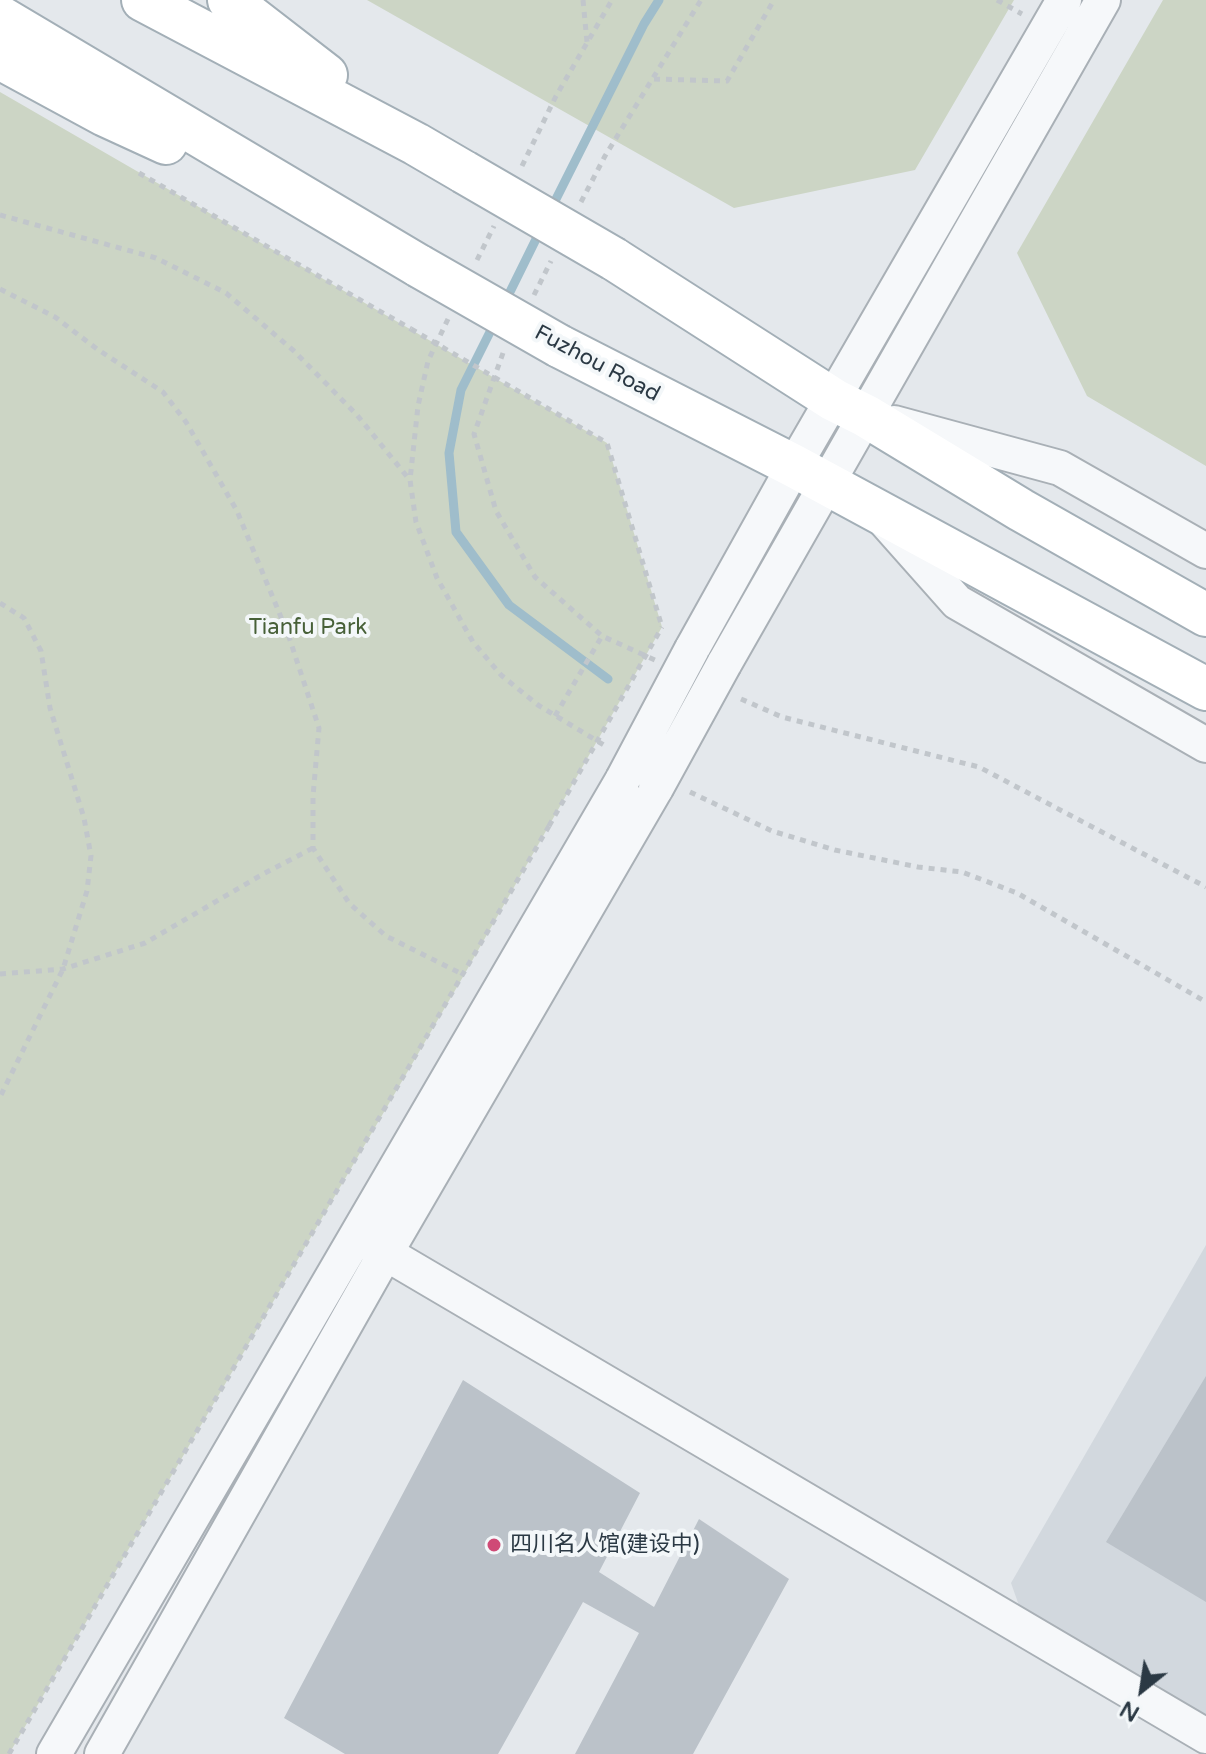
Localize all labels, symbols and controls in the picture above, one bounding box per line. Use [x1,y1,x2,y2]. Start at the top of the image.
street label: Fuzhou Road [530,320,664,408]
park label: Tianfu Park [249,615,367,641]
place label: 四川名人馆(建设中) [510,1532,700,1558]
marker: 四川名人馆(建设中) [485,1536,503,1554]
north arrow [1102,1650,1182,1730]
text: N [1116,1695,1144,1726]

